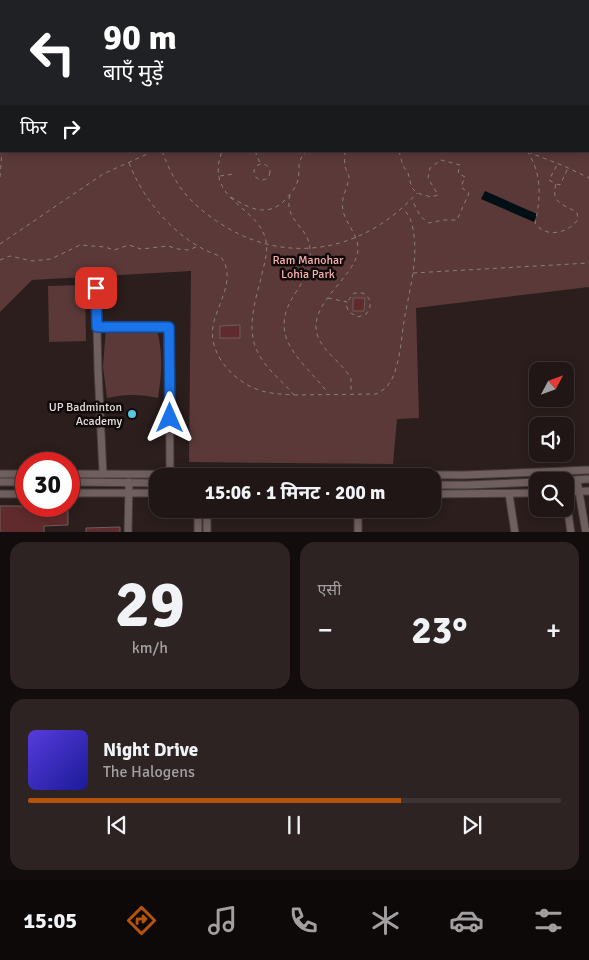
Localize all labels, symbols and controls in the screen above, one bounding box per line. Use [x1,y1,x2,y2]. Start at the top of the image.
text: 90 m [103,16,177,59]
icon: left [20,20,85,85]
text: बाएँ मुड़ें [103,59,163,86]
icon: right [57,115,85,143]
text: फिर [20,116,47,140]
park label: Ram Manohar Lohia Park [272,253,344,282]
pin [75,267,117,309]
icon: arrive [82,274,110,302]
north arrow [529,362,574,408]
map controls [529,362,574,517]
position arrow [143,391,195,443]
place label: UP Badminton Academy [49,400,122,429]
marker: UP Badminton Academy [126,408,138,420]
button: sound [529,417,574,462]
speed limit sign: 30 [15,452,80,517]
button: search [529,472,574,517]
text: 15:06 · 1 मिनट · 200 m [205,481,385,505]
text: 29 [115,565,185,645]
text: एसी [318,580,341,600]
text: 23° [411,607,467,654]
text: − [318,613,333,647]
text: + [546,613,561,647]
text: km/h [132,638,168,658]
text: Night Drive [103,738,198,762]
text: The Halogens [103,762,195,782]
icon: previous [103,811,131,839]
icon: pause [280,811,308,839]
icon: next [458,811,486,839]
icon: directions [124,903,159,938]
icon: music [205,903,240,938]
icon: phone [286,903,321,938]
icon: climate [368,903,403,938]
icon: car [449,903,484,938]
icon: filters [531,903,566,938]
text: 15:05 [23,907,77,934]

